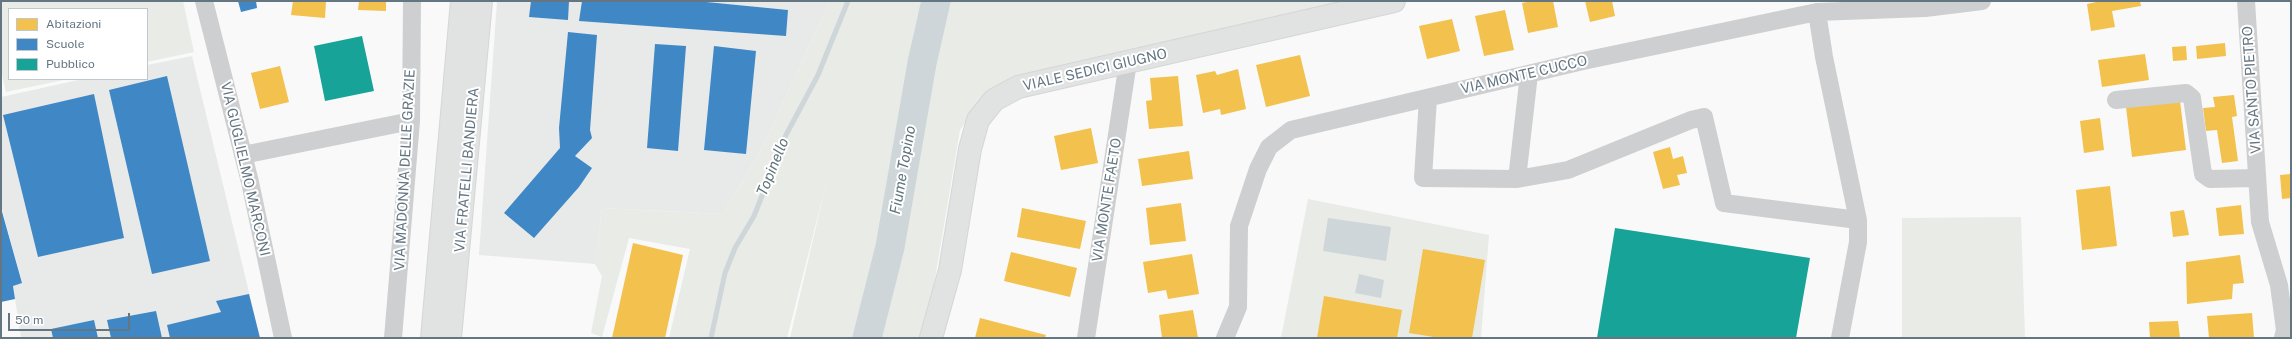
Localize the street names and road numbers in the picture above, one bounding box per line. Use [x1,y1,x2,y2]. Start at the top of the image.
street label: VIA SANTO PIETRO [2239,26,2265,154]
street label: VIALE SEDICI GIUGNO [1021,45,1169,95]
street label: VIA MONTE CUCCO [1459,52,1589,98]
street label: VIA MADONNA DELLE GRAZIE [391,69,419,271]
street label: VIA GUGLIELMO MARCONI [217,80,273,258]
street label: VIA FRATELLI BANDIERA [451,87,483,253]
street label: VIA MONTE FAETO [1089,137,1125,263]

